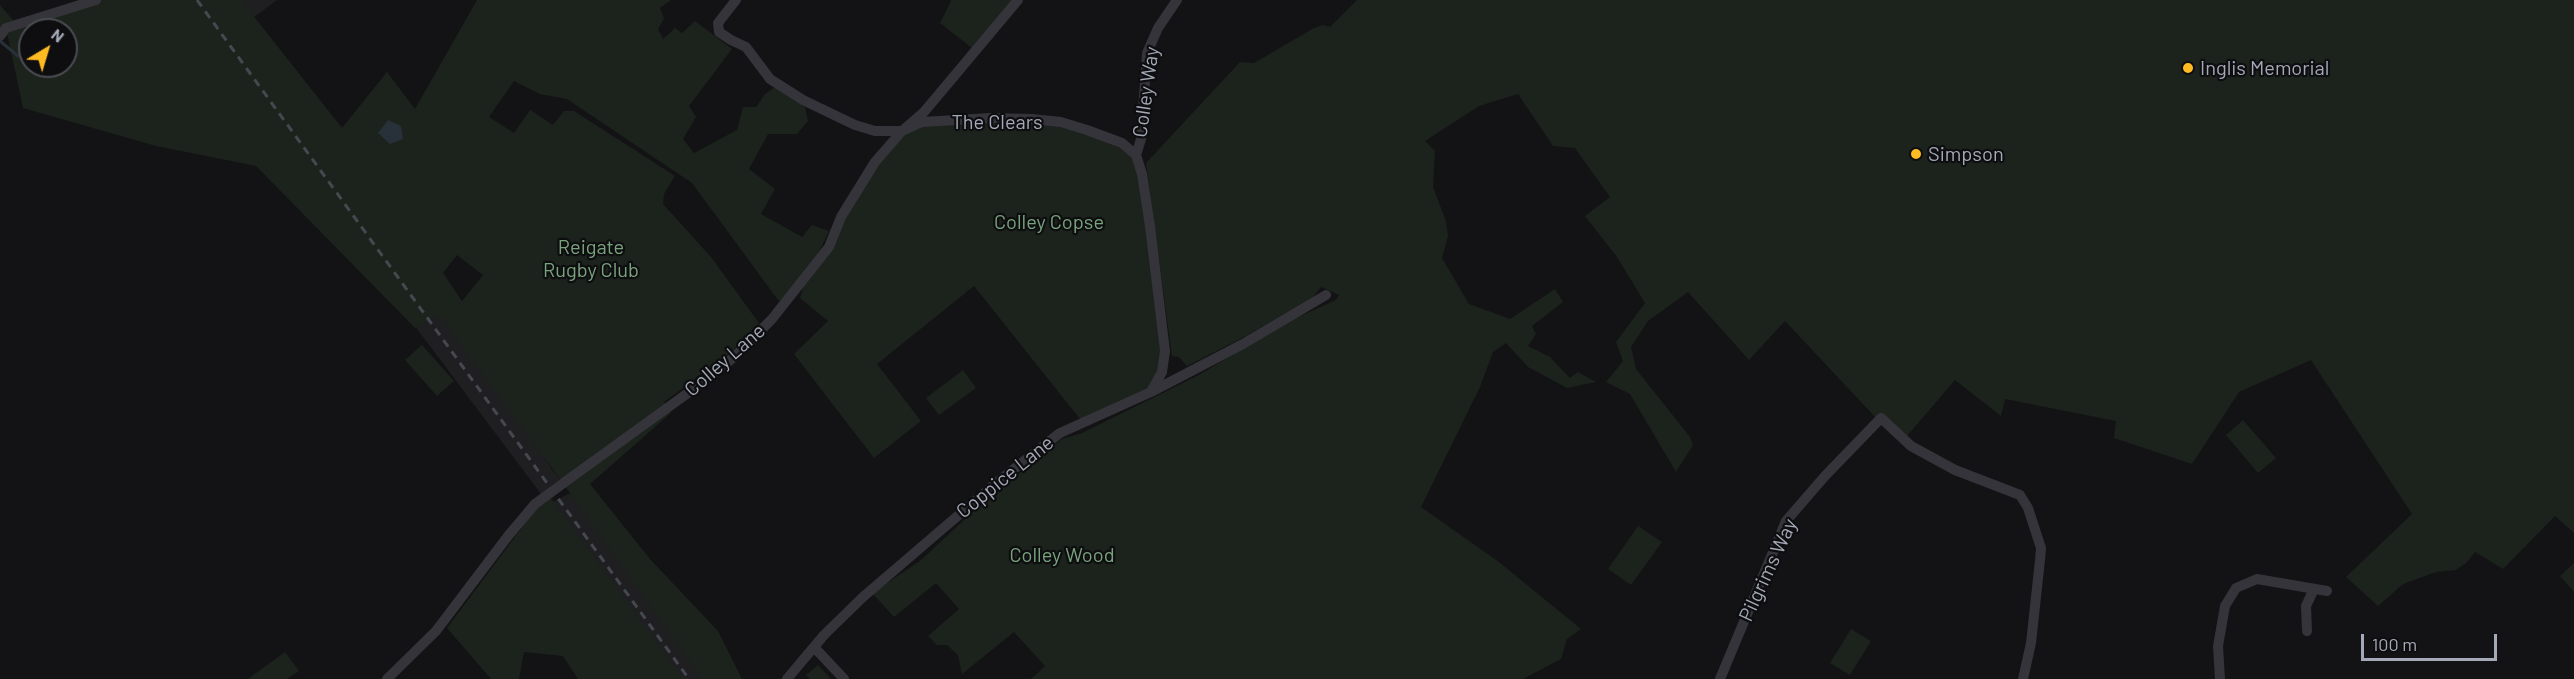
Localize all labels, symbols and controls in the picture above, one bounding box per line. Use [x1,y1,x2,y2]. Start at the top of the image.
north arrow [18,18,78,78]
text: N [48,24,68,46]
street label: Colley Way [1128,45,1164,139]
place label: Inglis Memorial [2200,56,2329,80]
marker: Inglis Memorial [2181,61,2195,75]
street label: The Clears [951,110,1043,134]
place label: Simpson [1928,142,2004,166]
marker: Simpson [1909,147,1923,161]
park label: Colley Copse [994,210,1104,234]
park label: Reigate Rugby Club [543,235,639,282]
street label: Colley Lane [680,319,770,401]
street label: Coppice Lane [952,431,1058,523]
street label: Pilgrims Way [1734,515,1802,625]
park label: Colley Wood [1009,543,1115,567]
scale bar [2364,622,2500,660]
text: 100 m [2372,633,2417,655]

